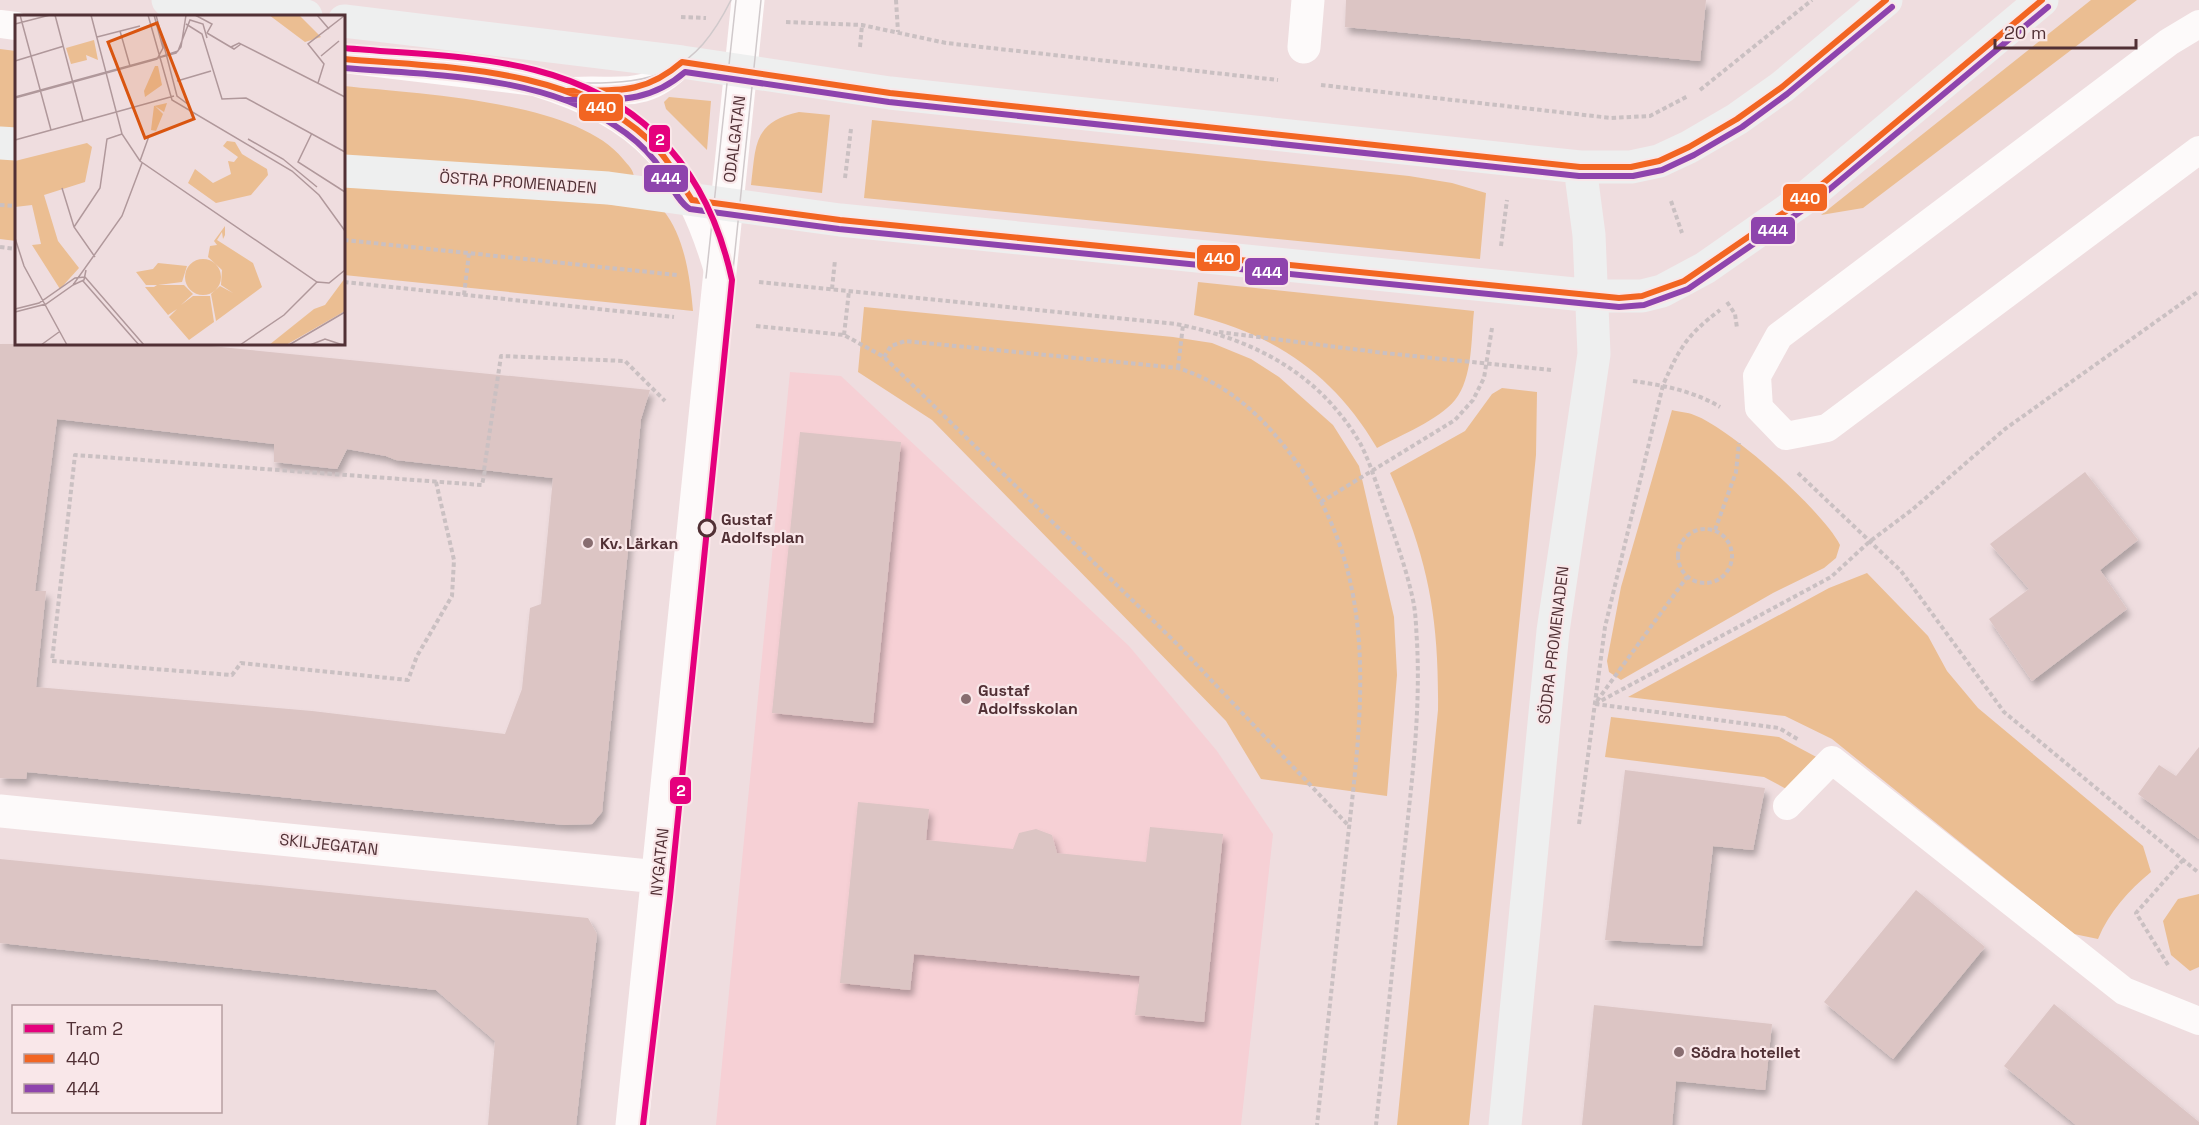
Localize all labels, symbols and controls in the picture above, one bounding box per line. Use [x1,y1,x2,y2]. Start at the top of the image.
scale bar [1995,12,2136,50]
inset map [15,15,345,345]
text: 20 m [2004,21,2047,44]
line badge: 440 [578,93,624,122]
street label: ODALGATAN [719,94,750,184]
text: 440 [586,97,616,118]
line badge: 2 [648,124,671,153]
text: 2 [655,129,665,150]
line badge: 444 [643,164,689,193]
street label: ÖSTRA PROMENADEN [439,167,597,198]
text: 444 [651,168,681,189]
line badge: 440 [1782,183,1828,212]
text: 440 [1790,188,1820,209]
line badge: 444 [1750,216,1796,245]
text: 444 [1758,220,1788,241]
line badge: 440 [1196,244,1241,272]
text: 440 [1204,248,1234,269]
line badge: 444 [1244,257,1289,286]
text: 444 [1252,262,1282,283]
place label: Gustaf Adolfsplan [721,509,804,548]
marker: Gustaf Adolfsplan [698,519,716,537]
place label: Kv. Lärkan [600,533,678,554]
marker: Kv. Lärkan [581,536,595,550]
street label: SÖDRA PROMENADEN [1533,565,1574,725]
place label: Gustaf Adolfsskolan [978,680,1078,719]
marker: Gustaf Adolfsskolan [959,692,973,706]
line badge: 2 [669,776,692,805]
text: 2 [676,780,686,801]
street label: NYGATAN [645,827,674,897]
street label: SKILJEGATAN [279,829,379,860]
legend [12,1005,222,1113]
text: Tram 2 [66,1017,123,1040]
place label: Södra hotellet [1691,1042,1801,1063]
marker: Södra hotellet [1672,1045,1686,1059]
text: 440 [66,1047,100,1070]
text: 444 [66,1077,100,1100]

